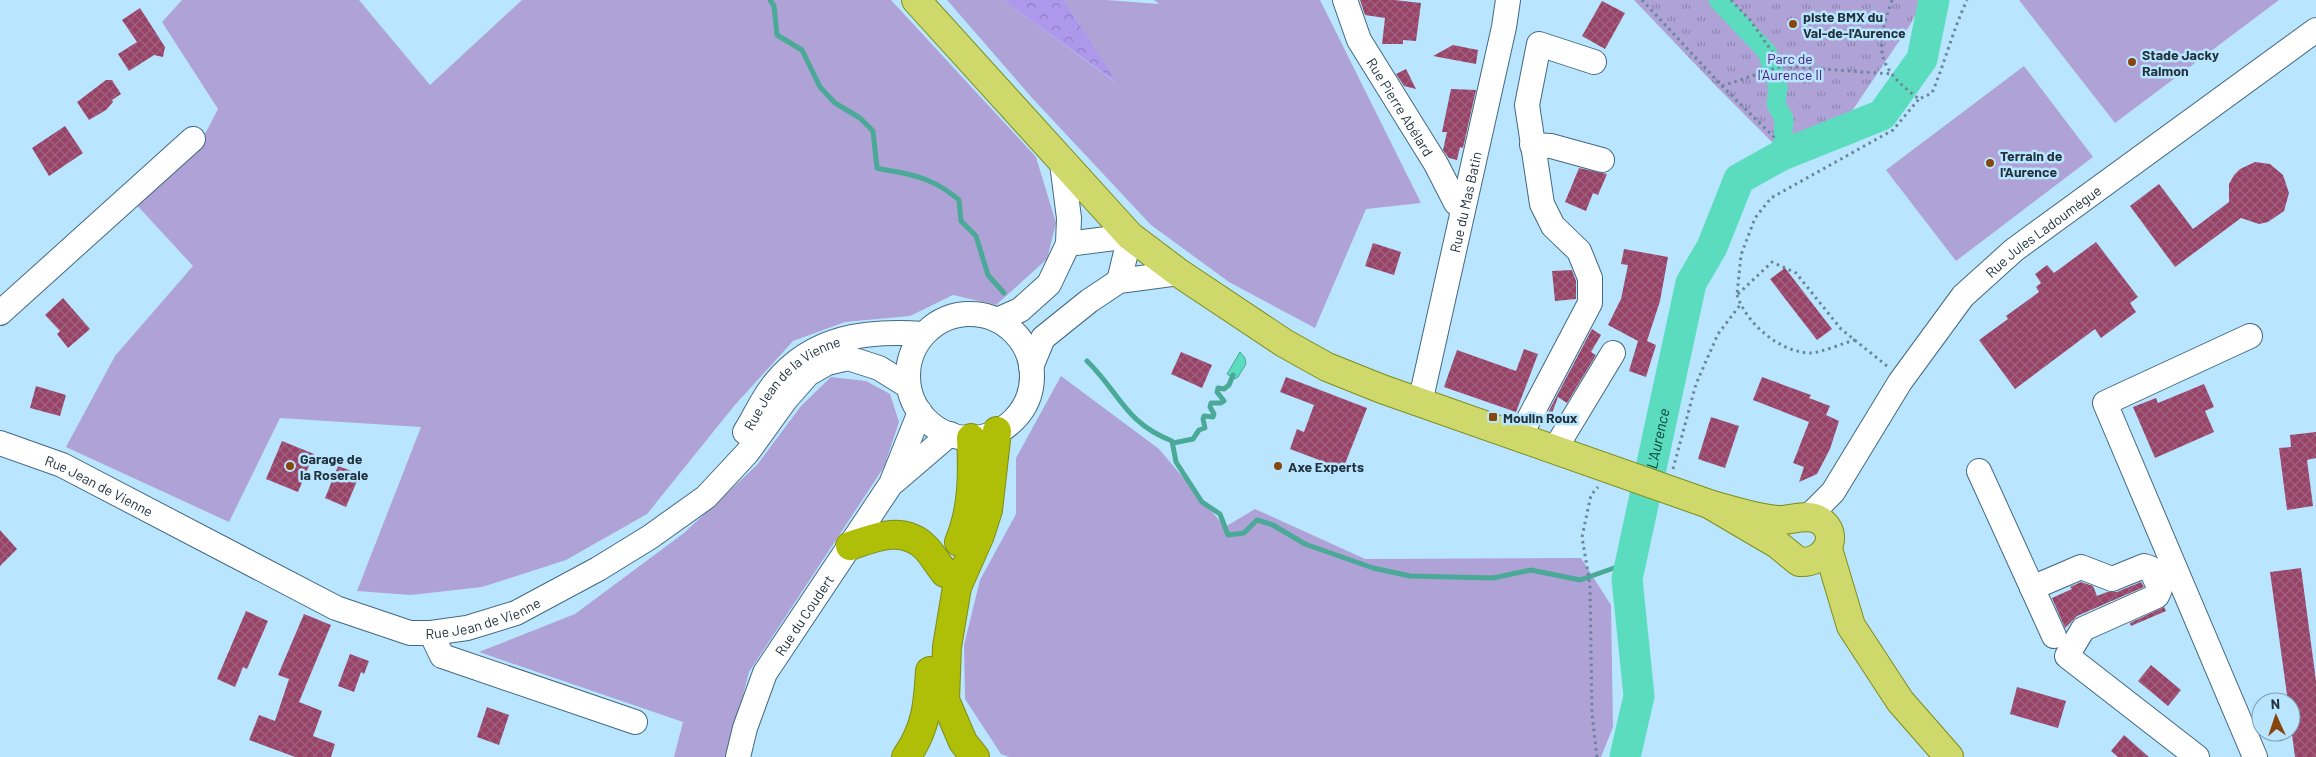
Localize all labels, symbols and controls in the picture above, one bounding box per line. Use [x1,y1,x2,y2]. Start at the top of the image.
place label: piste BMX du Val-de-l'Aurence [1803,8,1906,41]
marker: piste BMX du Val-de-l'Aurence [1787,18,1799,30]
place label: Stade Jacky Raimon [2142,46,2219,79]
park label: Parc de l'Aurence II [1758,50,1822,83]
street label: Rue Pierre Abélard [1364,54,1437,159]
marker: Stade Jacky Raimon [2126,56,2138,68]
place label: Terrain de l'Aurence [2000,147,2063,180]
street label: Rue du Mas Batin [1445,150,1484,254]
marker: Terrain de l'Aurence [1984,157,1996,169]
street label: Rue Jules Ladoumégue [1981,181,2104,281]
street label: Rue Jean de la Vienne [740,332,842,433]
water label: L'Aurence [1642,406,1673,470]
place label: Moulin Roux [1503,409,1578,426]
marker: Moulin Roux [1487,411,1499,423]
place label: Garage de la Roseraie [300,450,369,483]
street label: Rue Jean de Vienne [43,451,156,520]
place label: Axe Experts [1288,458,1364,475]
marker: Garage de la Roseraie [284,460,296,472]
marker: Axe Experts [1272,460,1284,472]
street label: Rue du Coudert [771,571,837,659]
street label: Rue Jean de Vienne [425,593,543,642]
north arrow [2251,692,2301,742]
text: N [2270,695,2280,712]

